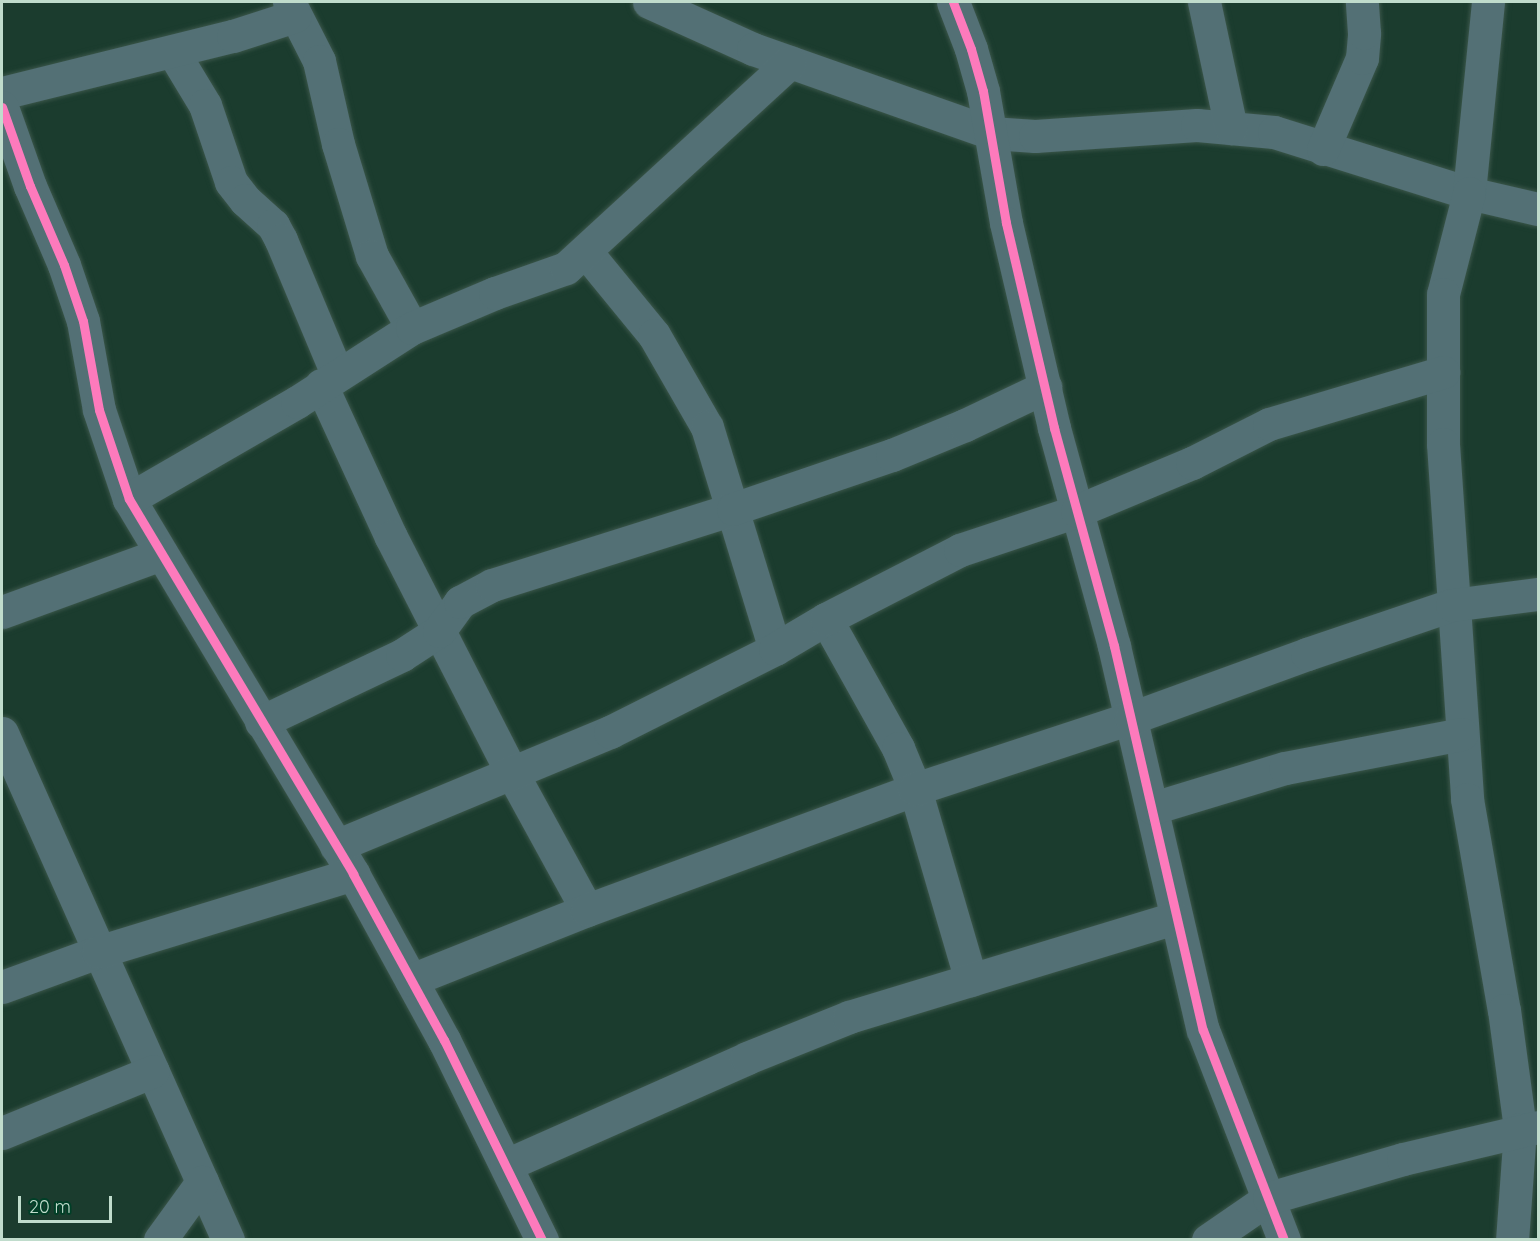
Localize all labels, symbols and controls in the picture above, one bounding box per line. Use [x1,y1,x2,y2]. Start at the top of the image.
scale bar [21,1184,116,1222]
text: 20 m [29,1195,71,1218]

